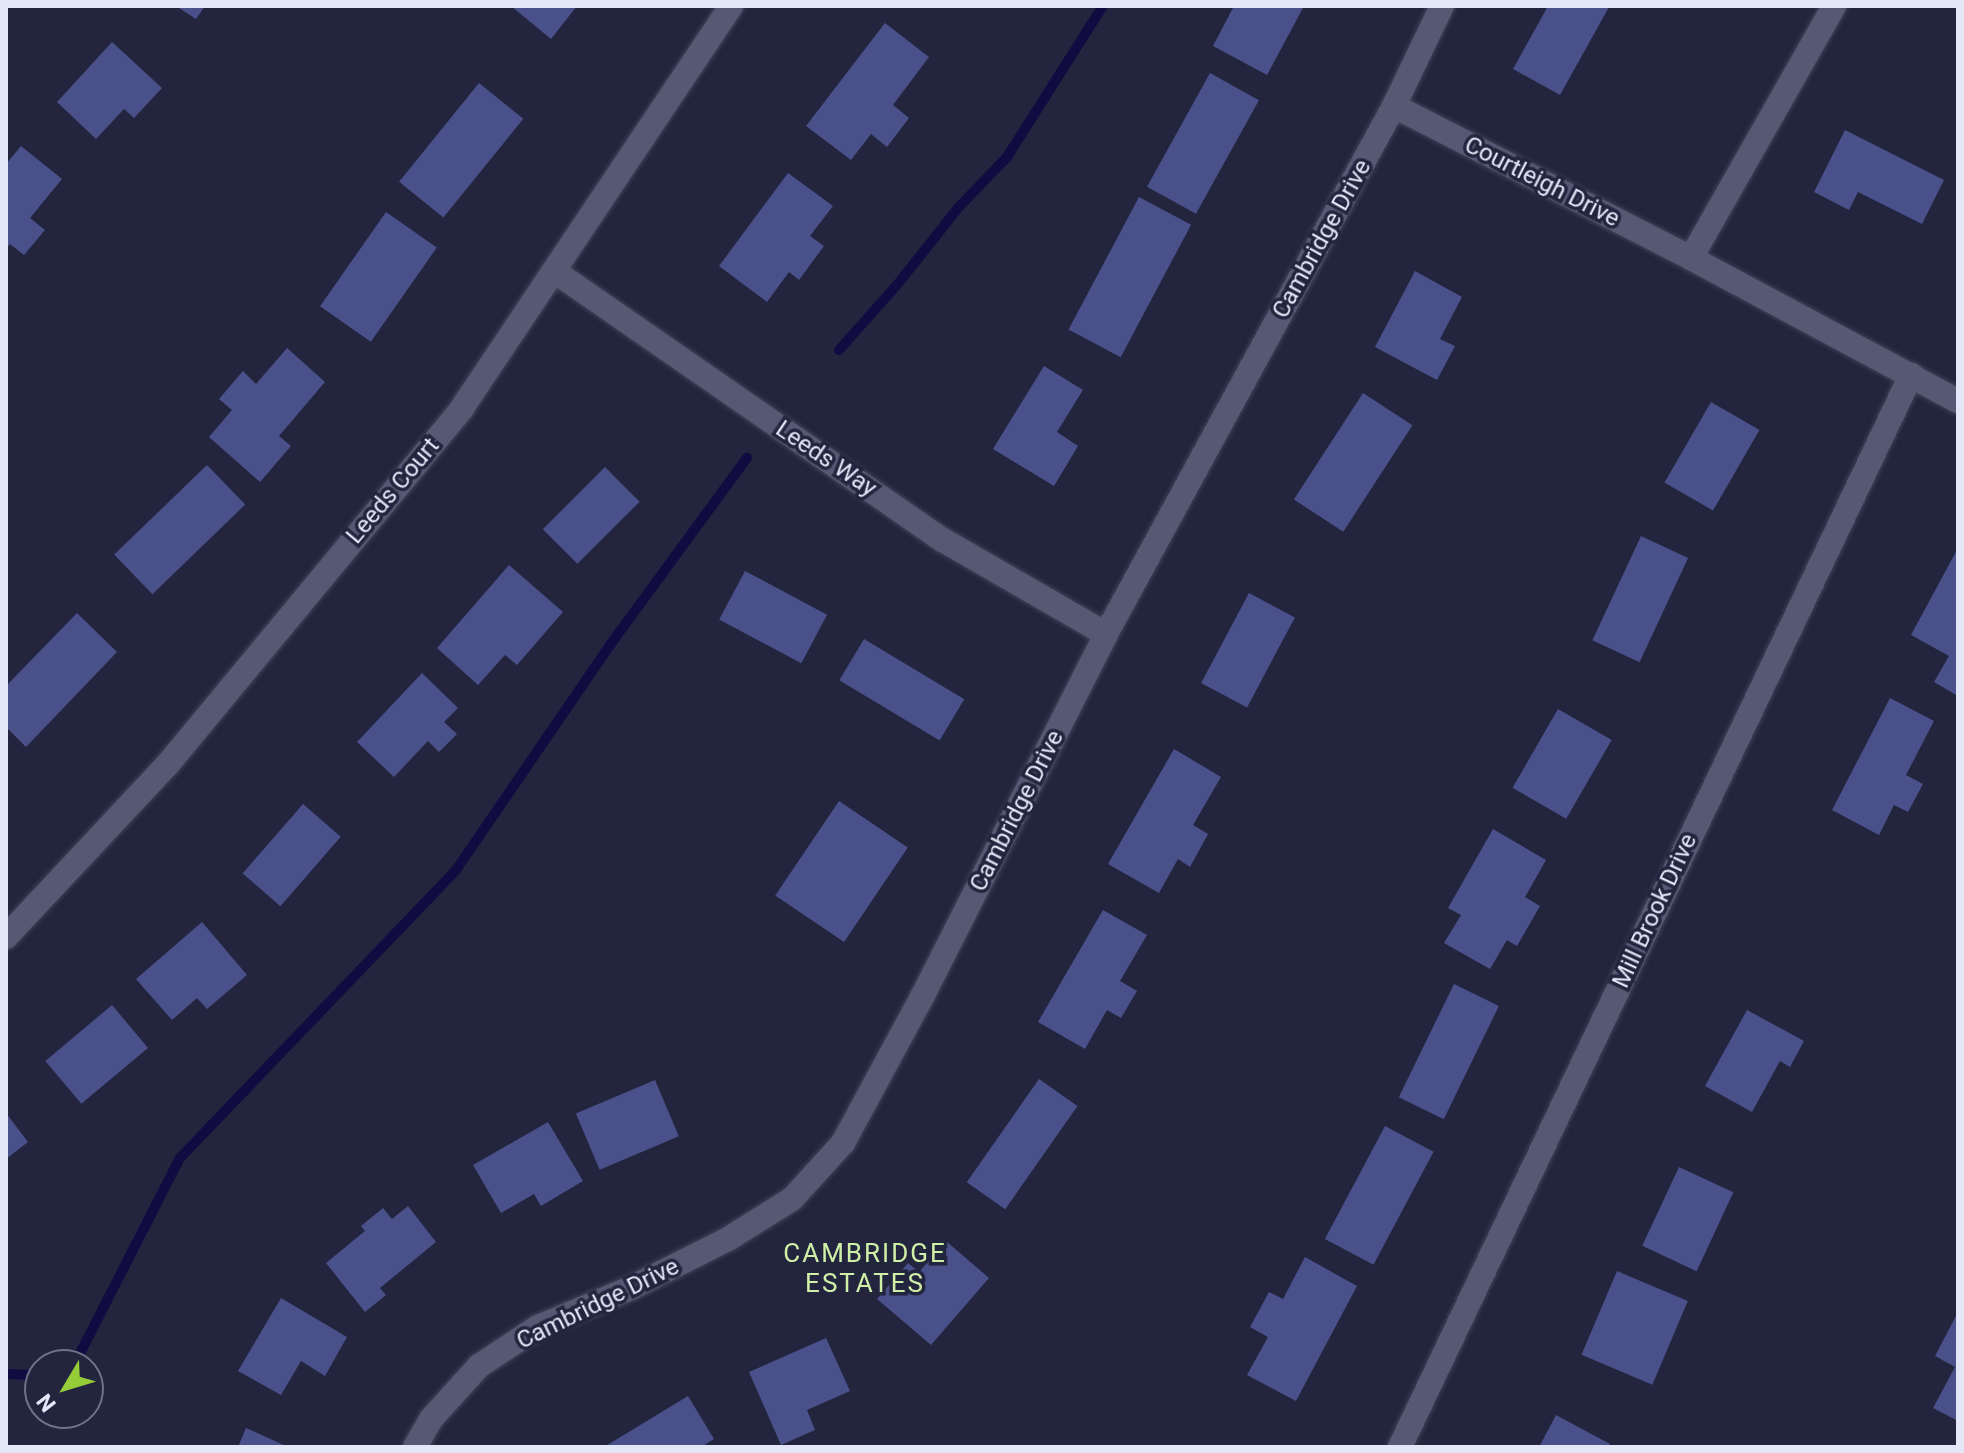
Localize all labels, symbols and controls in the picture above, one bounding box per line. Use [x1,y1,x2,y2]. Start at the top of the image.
street label: Courtleigh Drive [1460,131,1624,233]
street label: Cambridge Drive [1267,155,1377,323]
street label: Leeds Way [770,415,882,503]
street label: Leeds Court [340,432,446,550]
street label: Cambridge Drive [964,726,1070,896]
street label: Mill Brook Drive [1607,829,1703,993]
district label: CAMBRIDGE ESTATES [783,1238,947,1300]
street label: Cambridge Drive [512,1252,684,1356]
north arrow [24,1349,104,1429]
text: N [32,1389,61,1417]

